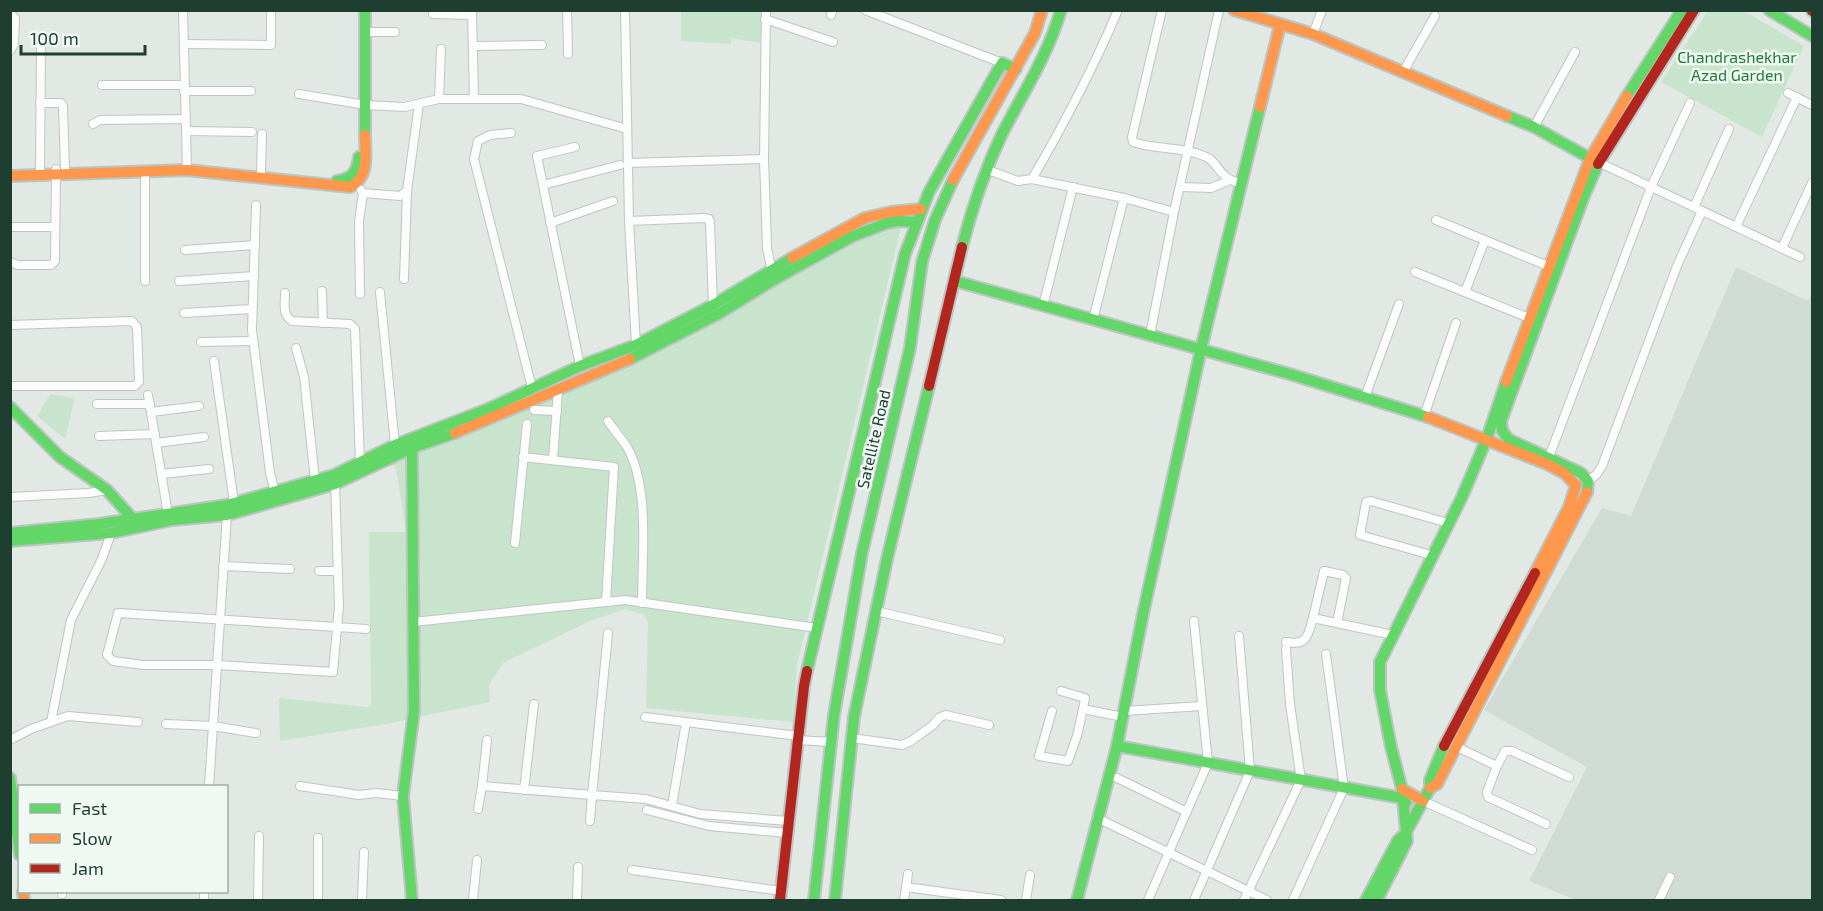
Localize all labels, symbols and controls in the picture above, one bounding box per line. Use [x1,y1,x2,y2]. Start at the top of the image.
scale bar [21,18,146,56]
text: 100 m [30,27,79,49]
park label: Chandrashekhar Azad Garden [1677,47,1797,84]
street label: Satellite Road [852,388,894,490]
legend [18,785,228,893]
text: Fast [72,797,107,819]
text: Slow [72,827,113,849]
text: Jam [72,857,104,879]

